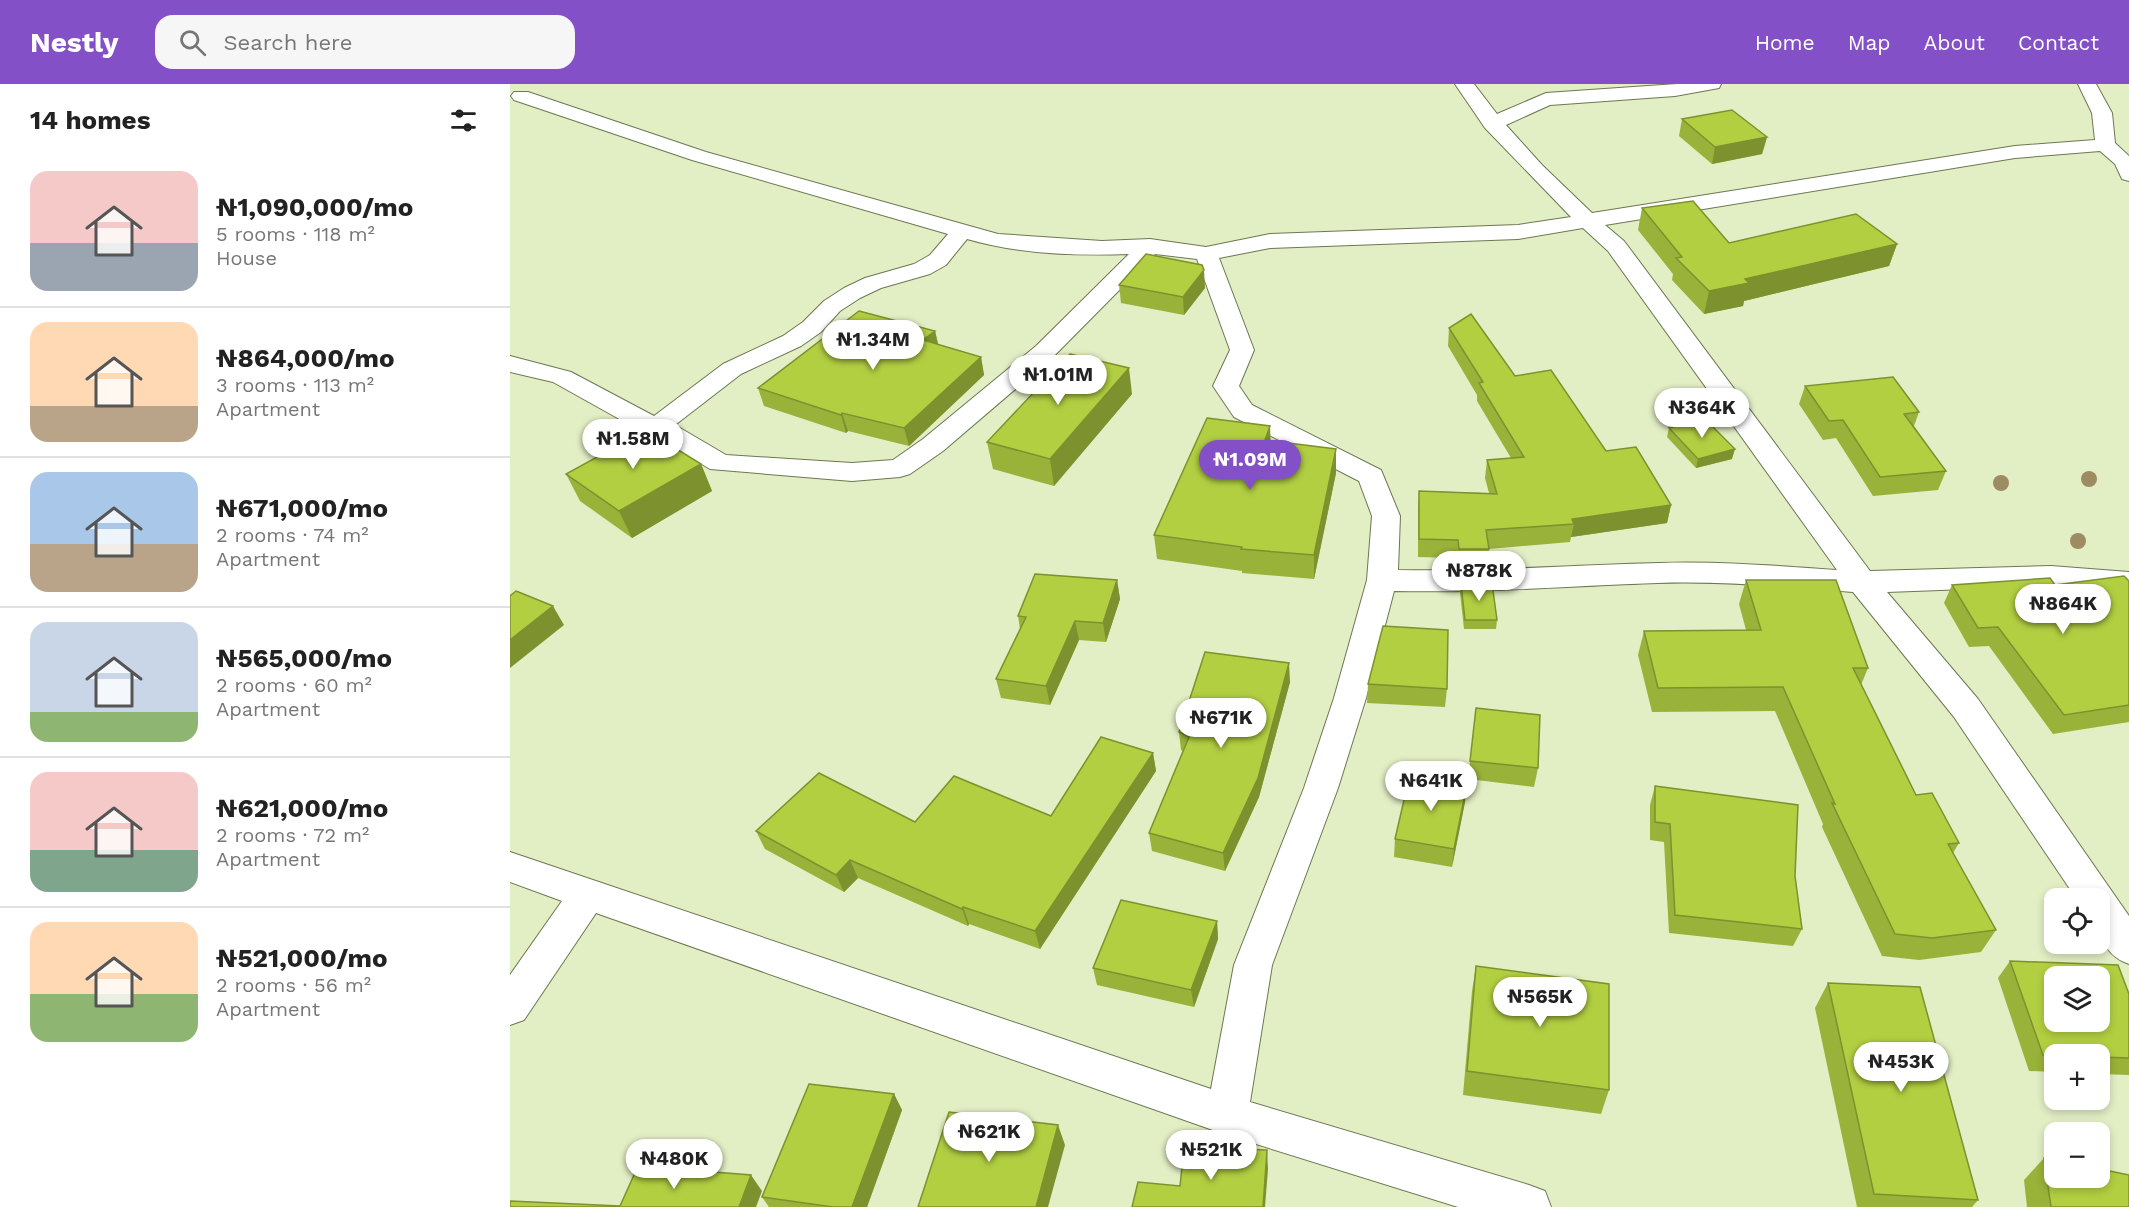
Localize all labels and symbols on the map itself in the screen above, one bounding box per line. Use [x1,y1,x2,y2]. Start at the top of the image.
pin: ₦1.34M [824,320,922,371]
pin: ₦1.01M [1009,355,1107,406]
pin: ₦364K [1660,388,1744,439]
pin: ₦1.58M [584,419,682,470]
pin: ₦1.09M [1201,440,1299,491]
pin: ₦878K [1437,551,1521,602]
pin: ₦864K [2021,584,2105,635]
pin: ₦671K [1179,698,1263,749]
pin: ₦641K [1389,761,1473,812]
pin: ₦565K [1498,977,1582,1028]
pin: ₦453K [1859,1042,1943,1093]
pin: ₦621K [947,1112,1031,1163]
pin: ₦521K [1169,1130,1253,1181]
pin: ₦480K [632,1139,716,1190]

